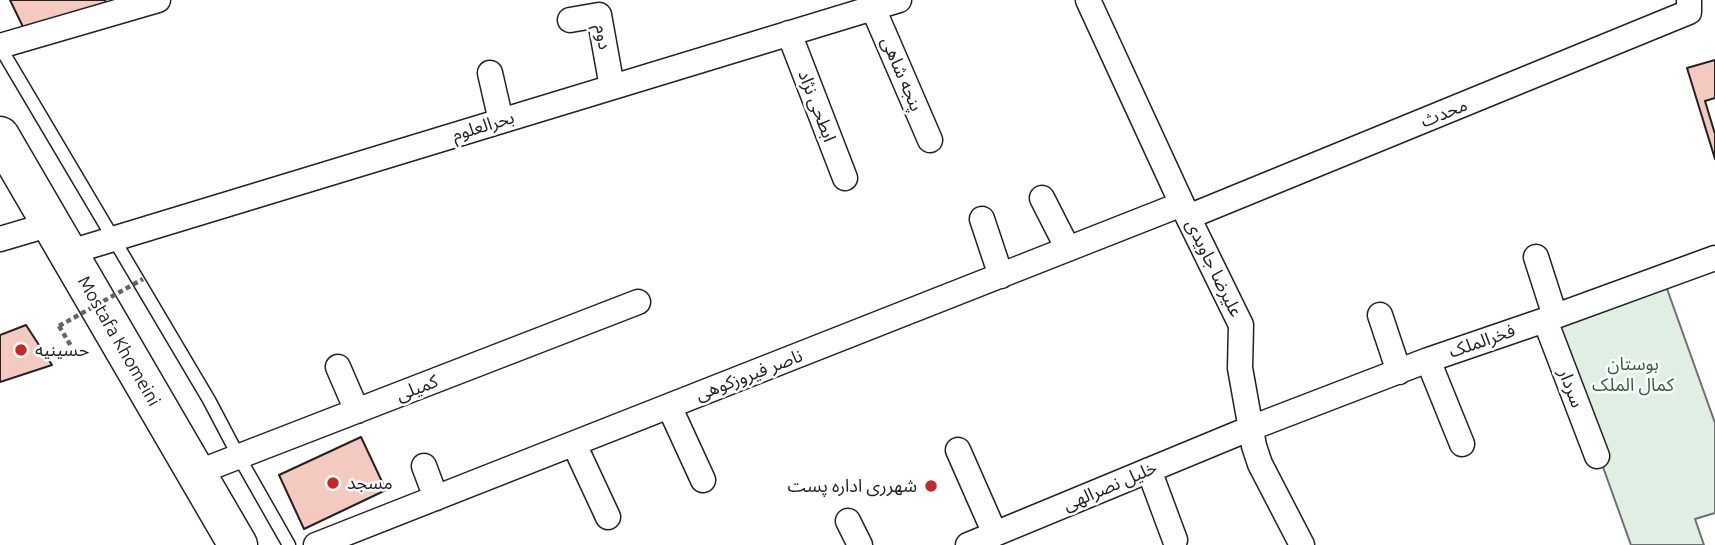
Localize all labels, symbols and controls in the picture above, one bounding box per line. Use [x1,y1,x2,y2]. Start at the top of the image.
street label: دوم [590,23,616,51]
street label: پنجه شاهی [877,34,927,114]
street label: ابطحی نژاد [793,67,841,145]
street label: محدث [1418,94,1470,132]
street label: بحرالعلوم [449,106,517,146]
street label: علیرضا جاویدی [1181,216,1247,320]
street label: Mostafa Khomeini [73,272,165,410]
street label: فخرالملک [1446,320,1518,362]
place label: حسینیه [35,339,89,361]
marker: حسینیه [13,342,29,358]
street label: ناصر فیروزکوهی [692,345,806,405]
park label: بوستان کمال الملک [1592,353,1674,396]
street label: سردار [1554,365,1588,411]
street label: کمیلی [393,370,441,406]
street label: خلیل نصرالهی [1060,457,1160,515]
place label: مسجد [347,472,393,494]
marker: مسجد [325,475,341,491]
place label: شهرری اداره پست [787,475,917,497]
marker: شهرری اداره پست [923,478,939,494]

